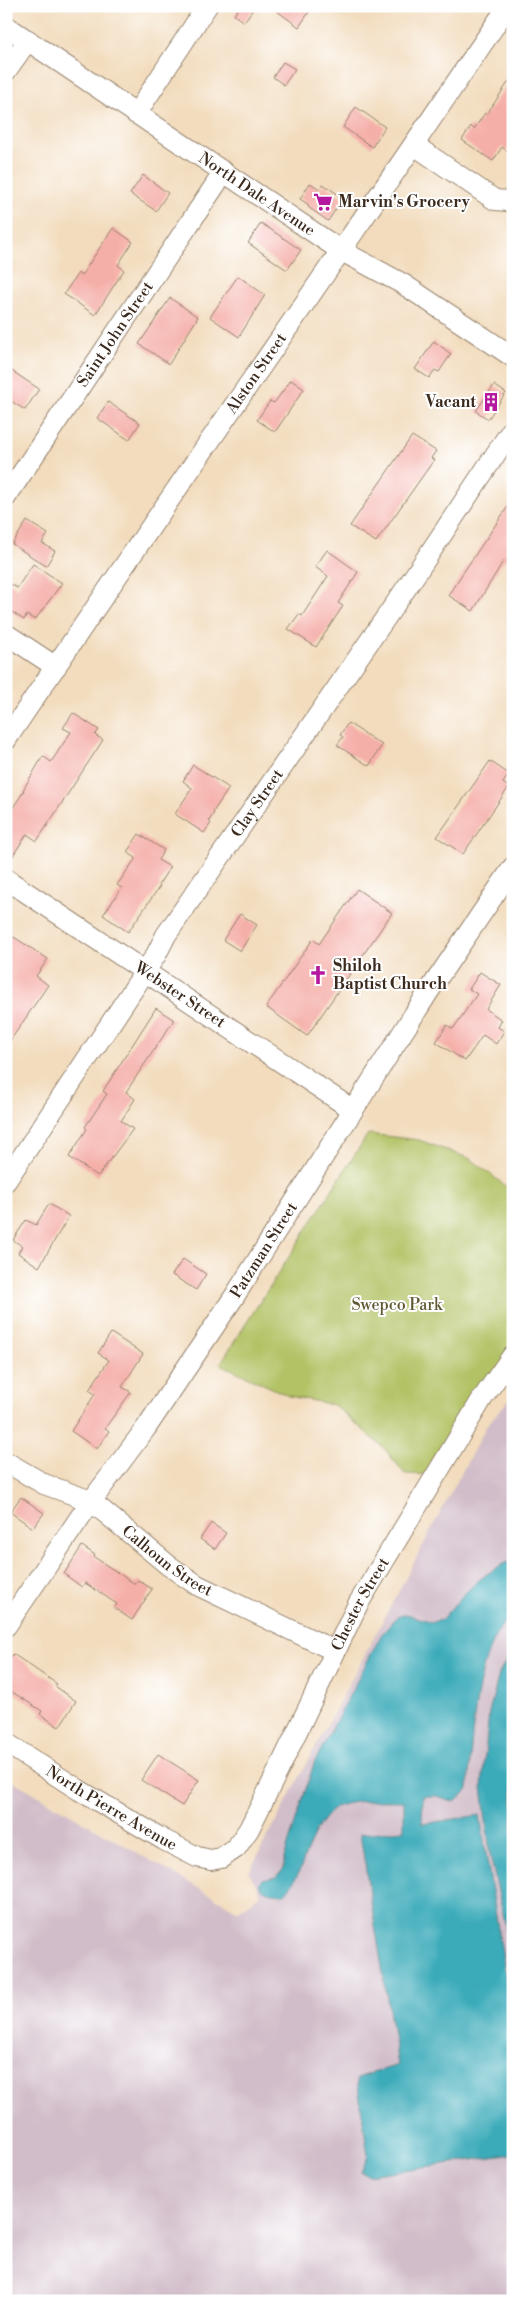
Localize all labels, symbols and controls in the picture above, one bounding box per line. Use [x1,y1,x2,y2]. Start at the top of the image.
street label: North Dale Avenue [195,148,319,240]
supermarket icon: Marvin's Grocery [312,191,334,213]
place label: Marvin's Grocery [338,192,471,212]
street label: Saint John Street [73,277,158,391]
street label: Alston Street [221,329,291,418]
building icon: Vacant [480,391,502,413]
place label: Vacant [424,392,476,412]
street label: Clay Street [227,765,288,841]
place label: Shiloh Baptist Church [333,956,447,994]
street label: Webster Street [130,957,230,1032]
church icon: Shiloh Baptist Church [307,964,329,986]
street label: Patzman Street [226,1198,302,1302]
park label: Swepco Park [352,1295,444,1315]
street label: Calhoun Street [118,1521,216,1601]
street label: Chester Street [327,1554,394,1654]
street label: North Pierre Avenue [42,1761,180,1855]

